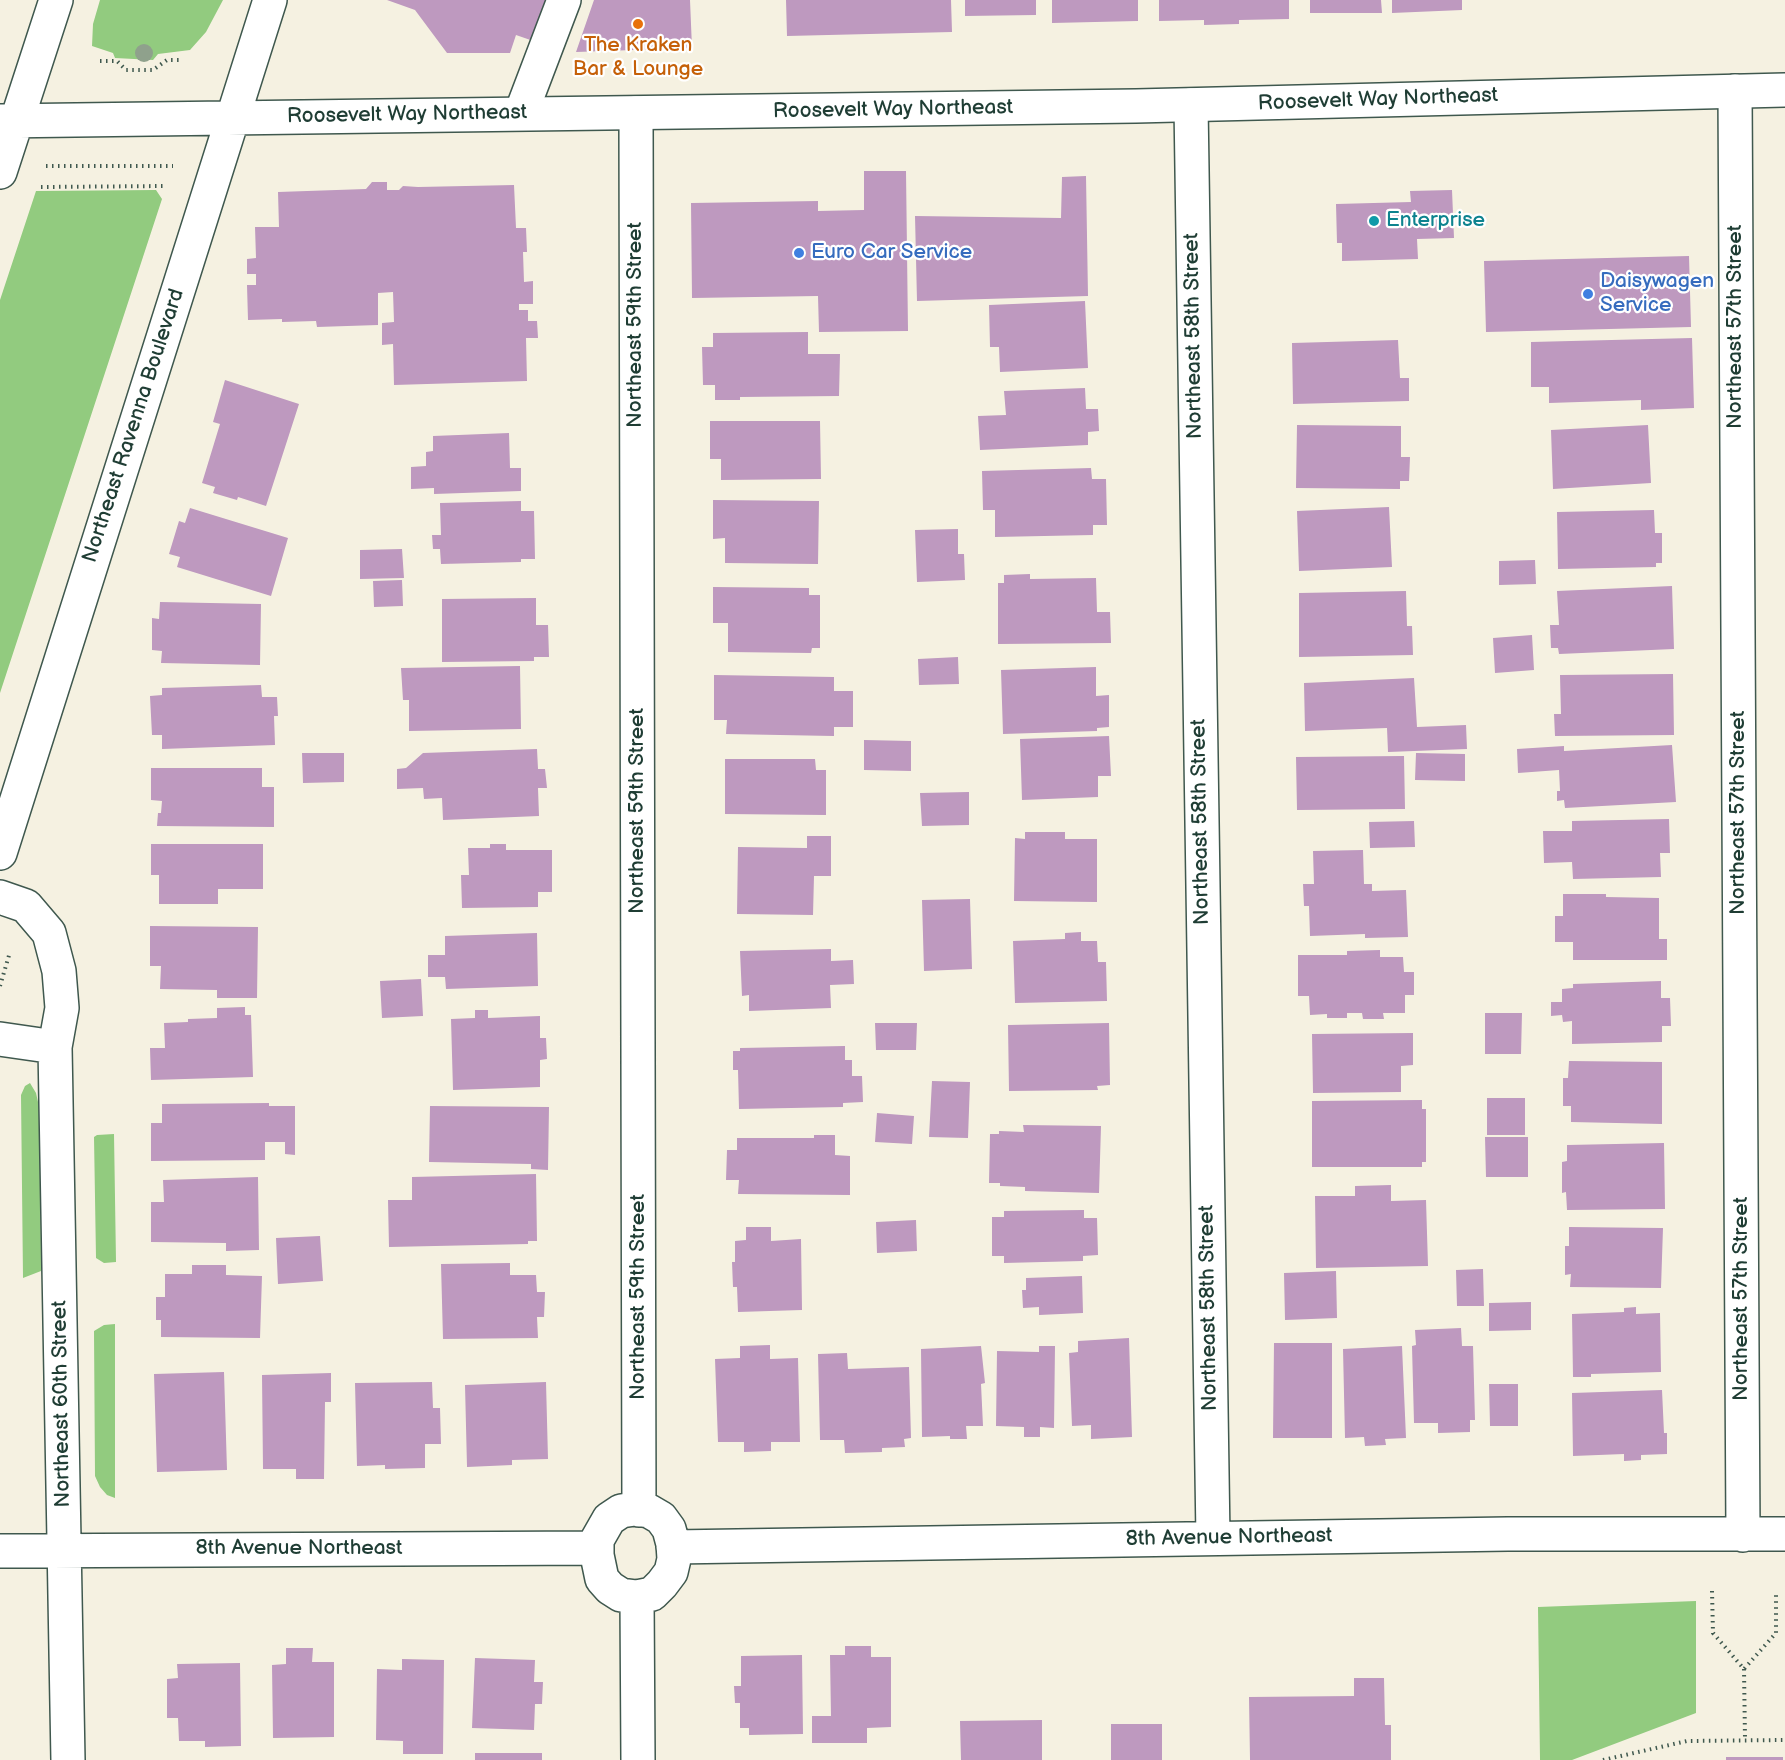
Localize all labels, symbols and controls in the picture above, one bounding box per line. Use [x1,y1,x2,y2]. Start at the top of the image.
marker: The Kraken Bar & Lounge [631,17,645,31]
place label: The Kraken Bar & Lounge [573,33,703,83]
street label: Roosevelt Way Northeast [1257,83,1499,117]
street label: Roosevelt Way Northeast [773,95,1013,125]
street label: Roosevelt Way Northeast [287,100,527,130]
place label: Enterprise [1386,208,1485,234]
marker: Enterprise [1367,214,1381,228]
street label: Northeast 59th Street [623,222,649,428]
street label: Northeast 57th Street [1723,225,1749,429]
street label: Northeast 58th Street [1180,233,1208,439]
place label: Euro Car Service [811,240,972,266]
marker: Euro Car Service [792,246,806,260]
place label: Daisywagen Service [1600,269,1714,319]
street label: Northeast Ravenna Boulevard [78,286,190,566]
marker: Daisywagen Service [1581,287,1595,301]
street label: Northeast 59th Street [625,708,651,914]
street label: Northeast 57th Street [1726,711,1752,915]
street label: Northeast 58th Street [1187,719,1215,925]
street label: Northeast 59th Street [626,1194,652,1400]
street label: Northeast 57th Street [1729,1197,1755,1401]
street label: Northeast 58th Street [1195,1205,1223,1411]
street label: Northeast 60th Street [48,1300,76,1508]
street label: 8th Avenue Northeast [1125,1524,1333,1552]
street label: 8th Avenue Northeast [196,1536,402,1562]

